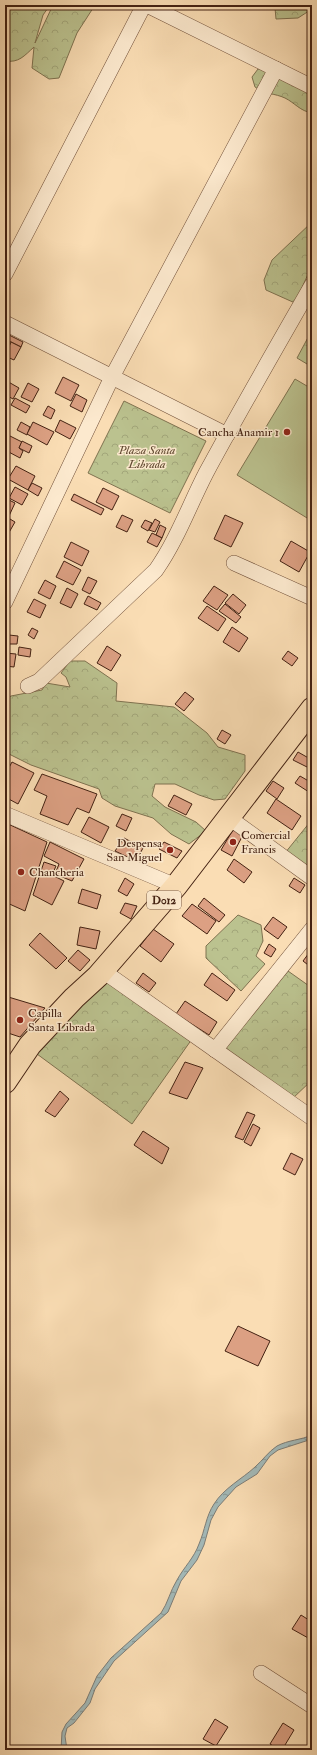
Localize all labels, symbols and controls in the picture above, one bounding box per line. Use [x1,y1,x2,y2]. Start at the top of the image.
place label: Cancha Anamir 1 [198,425,279,440]
marker: Cancha Anamir 1 [282,427,292,437]
park label: Plaza Santa Librada [118,443,176,472]
place label: Comercial Francis [241,828,290,857]
place label: Despensa San Miguel [107,836,163,865]
marker: Comercial Francis [228,837,238,847]
marker: Despensa San Miguel [165,845,175,855]
place label: Chancheria [29,865,85,880]
marker: Chancheria [16,867,26,877]
road number: D012 [147,891,181,909]
place label: Capilla Santa Librada [28,1006,96,1035]
marker: Capilla Santa Librada [15,1015,25,1025]

